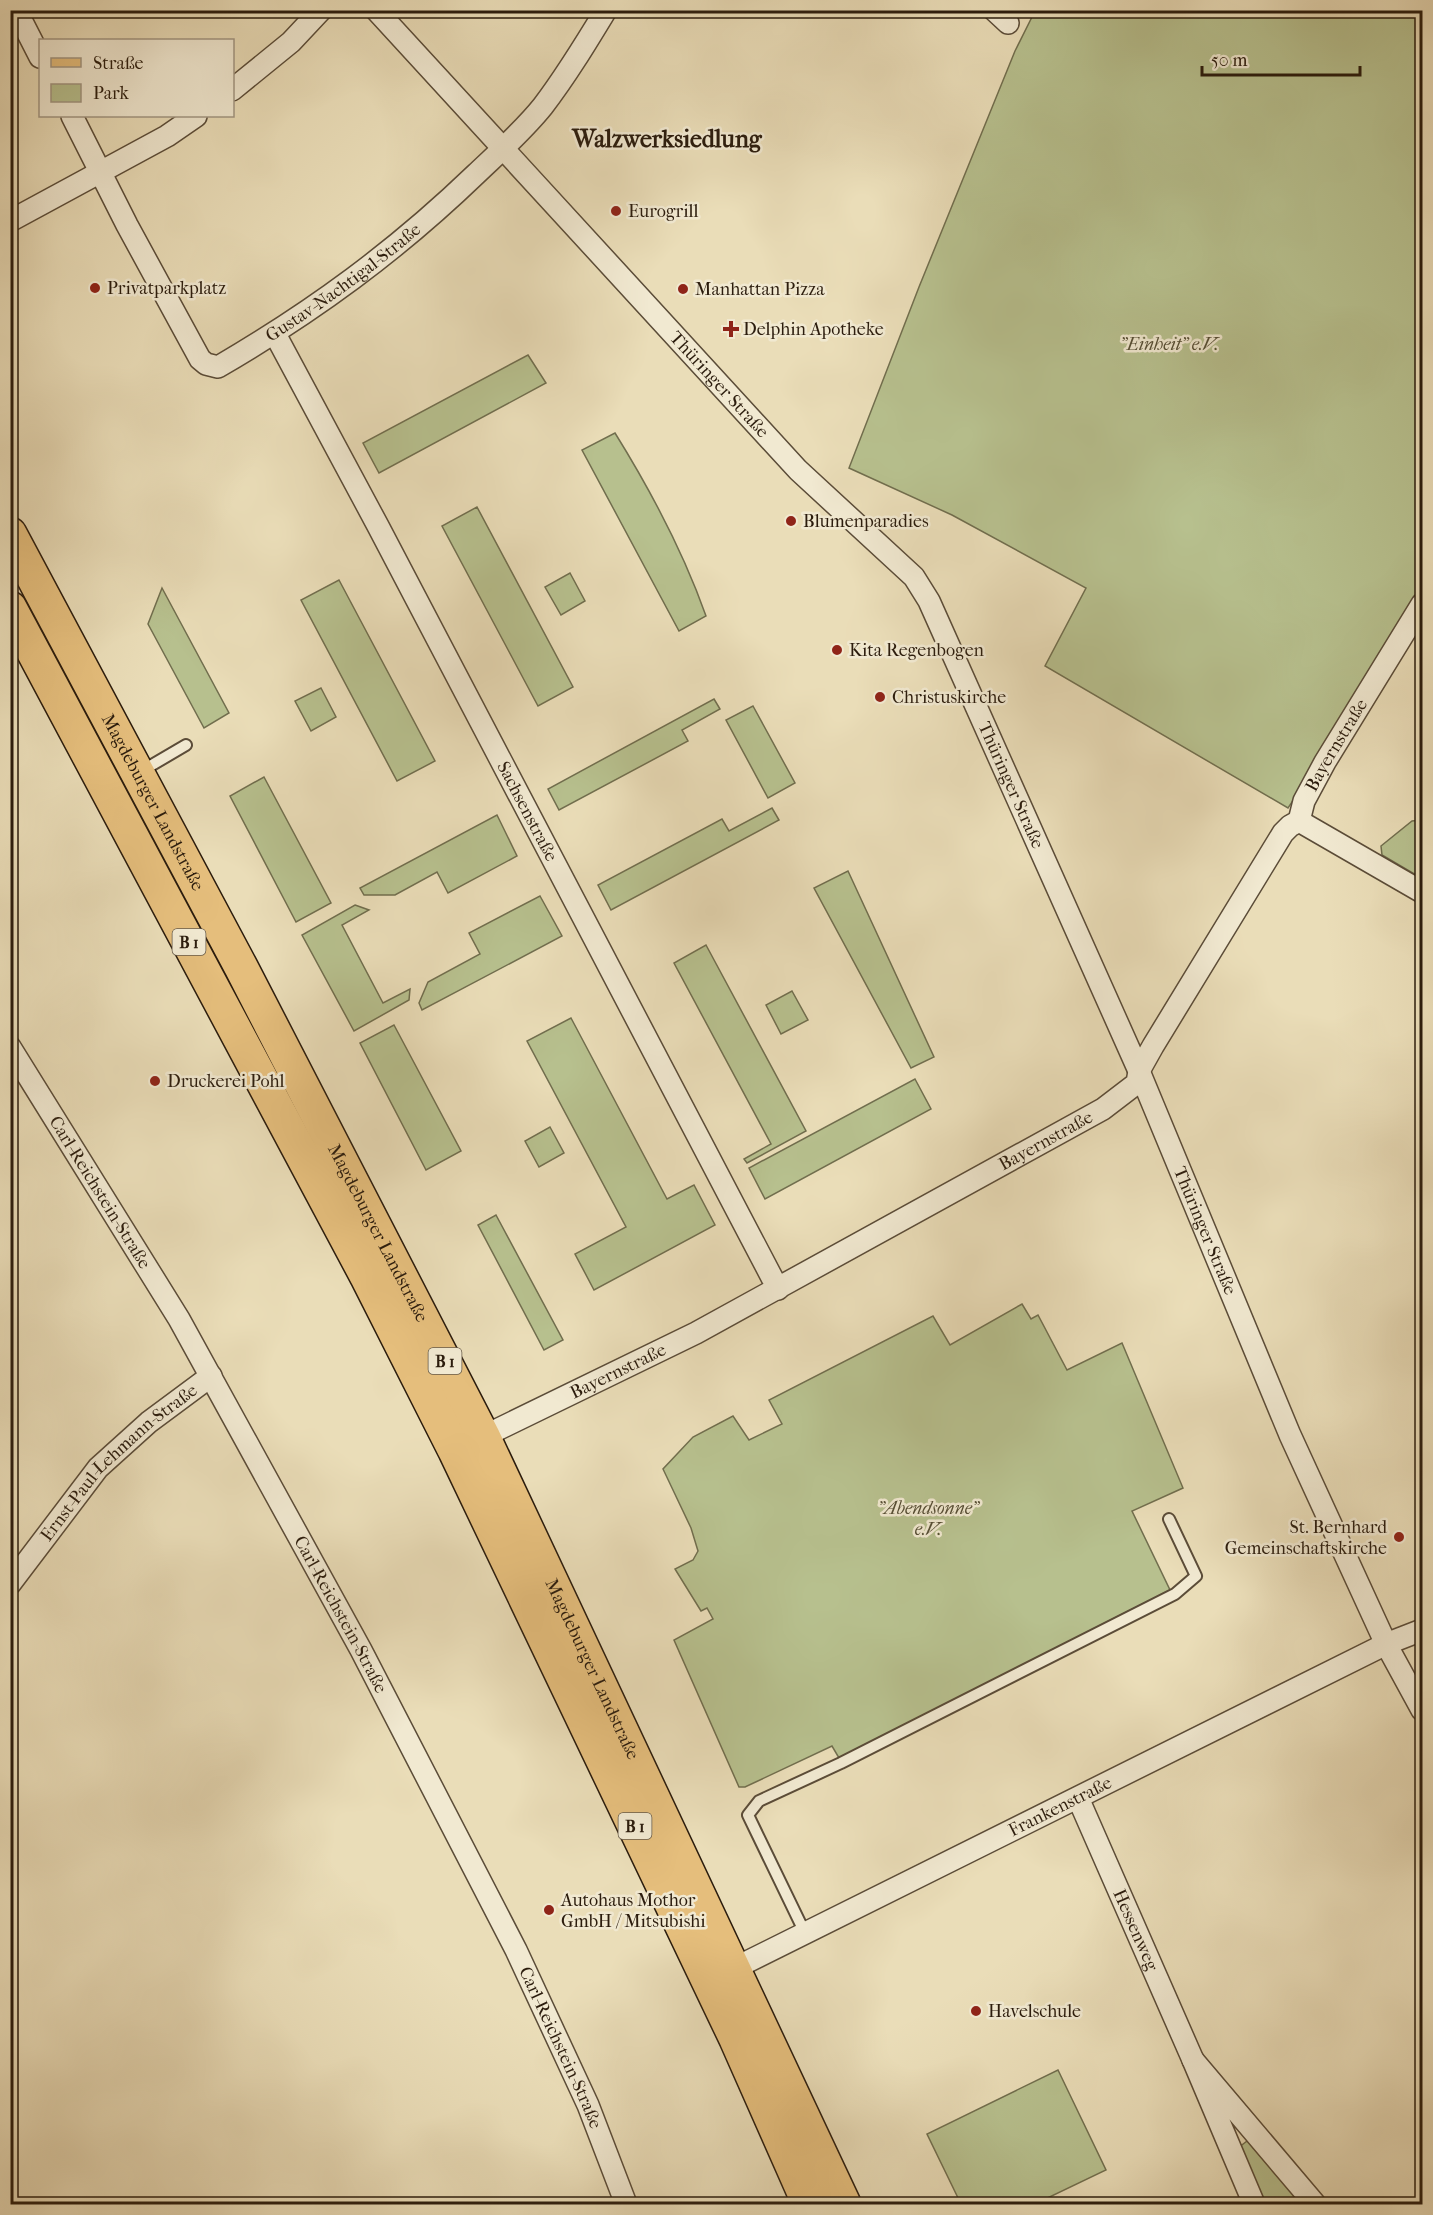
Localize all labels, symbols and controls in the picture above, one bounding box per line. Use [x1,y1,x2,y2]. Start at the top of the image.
legend [39,39,234,117]
scale bar [1202,39,1360,77]
text: 50 m [1211,50,1248,71]
text: Straße [93,53,144,74]
text: Park [93,83,130,104]
district label: Walzwerksiedlung [571,125,763,153]
place label: Eurogrill [628,201,699,222]
marker: Eurogrill [609,204,623,218]
street label: Gustav-Nachtigal-Straße [262,219,425,346]
place label: Privatparkplatz [107,278,226,299]
place label: Manhattan Pizza [695,279,825,300]
marker: Privatparkplatz [88,281,102,295]
marker: Manhattan Pizza [676,282,690,296]
place label: Delphin Apotheke [743,319,884,340]
marker: Delphin Apotheke [724,322,738,336]
street label: Thüringer Straße [665,327,773,442]
park label: "Einheit" e.V. [1120,334,1221,355]
place label: Blumenparadies [803,511,929,532]
marker: Blumenparadies [784,514,798,528]
place label: Kita Regenbogen [849,640,985,661]
marker: Kita Regenbogen [830,643,844,657]
place label: Christuskirche [892,687,1006,708]
marker: Christuskirche [873,690,887,704]
street label: Bayernstraße [1301,695,1372,795]
street label: Magdeburger Landstraße [97,710,208,895]
street label: Thüringer Straße [973,719,1048,852]
street label: Sachsenstraße [492,758,562,865]
road number: B 1 [172,929,206,955]
place label: Druckerei Pohl [167,1071,285,1092]
marker: Druckerei Pohl [148,1074,162,1088]
street label: Bayernstraße [995,1107,1097,1175]
street label: Carl-Reichstein-Straße [45,1112,155,1273]
street label: Magdeburger Landstraße [323,1141,432,1326]
street label: Thüringer Straße [1169,1164,1241,1298]
street label: Bayernstraße [567,1339,669,1404]
road number: B 1 [428,1348,462,1374]
street label: Ernst-Paul-Lehmann-Straße [36,1380,202,1546]
park label: "Abendsonne" e.V. [877,1498,981,1540]
place label: St. Bernhard Gemeinschaftskirche [1225,1517,1387,1559]
marker: St. Bernhard Gemeinschaftskirche [1392,1530,1406,1544]
street label: Carl-Reichstein-Straße [289,1532,391,1697]
street label: Magdeburger Landstraße [541,1575,644,1763]
street label: Frankenstraße [1005,1772,1115,1841]
road number: B 1 [618,1813,652,1839]
street label: Hessenweg [1108,1886,1163,1974]
place label: Autohaus Mothor GmbH / Mitsubishi [560,1890,706,1932]
marker: Autohaus Mothor GmbH / Mitsubishi [542,1903,556,1917]
street label: Carl-Reichstein-Straße [514,1964,606,2132]
place label: Havelschule [988,2001,1081,2022]
marker: Havelschule [969,2004,983,2018]

